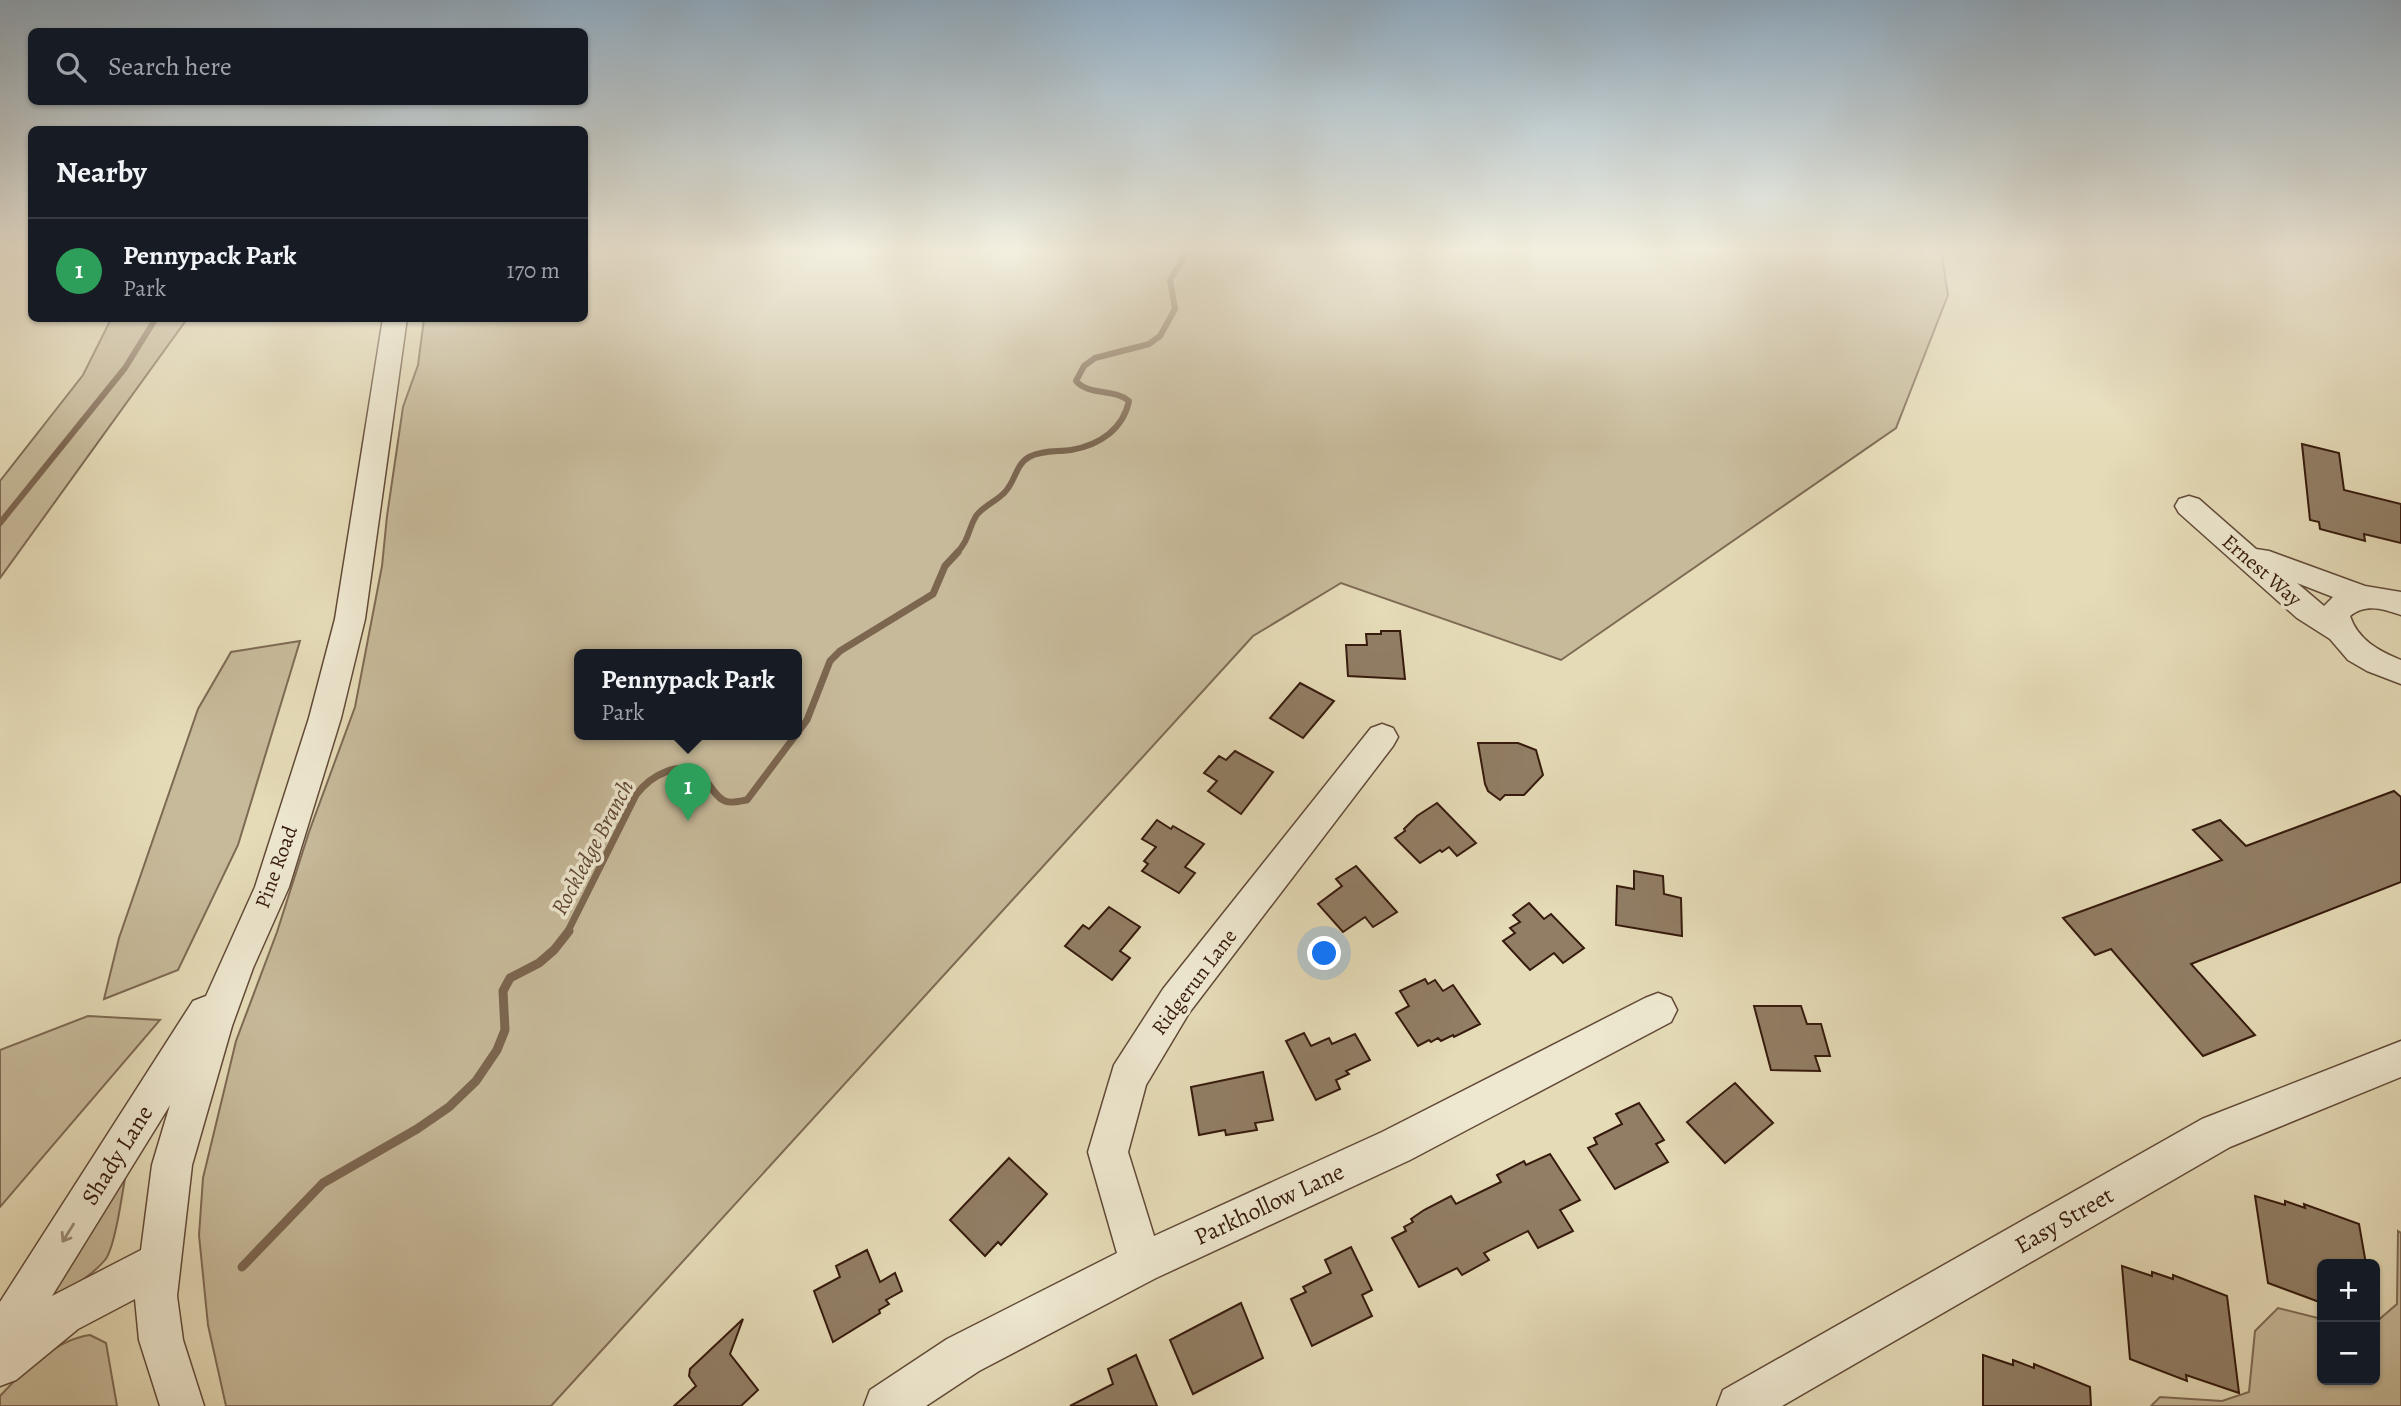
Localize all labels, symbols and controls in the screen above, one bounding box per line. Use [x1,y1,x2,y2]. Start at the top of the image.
search box [28,28,588,105]
icon: search [52,48,90,86]
text: Search here [108,49,232,84]
text: Nearby [56,152,147,192]
text: Pennypack Park [123,238,297,273]
text: 1 [75,255,83,286]
text: 170 m [507,255,560,286]
text: Park [123,273,166,304]
street label: Ernest Way [2216,528,2308,613]
popup [574,649,802,740]
text: Pennypack Park [601,662,775,697]
text: Park [601,697,644,728]
pin: 1 [665,763,711,821]
water label: Rockledge Branch [544,774,641,920]
street label: Pine Road [248,821,304,912]
street label: Ridgerun Lane [1145,923,1243,1041]
your location [1307,936,1341,970]
street label: Shady Lane [74,1099,160,1211]
street label: Parkhollow Lane [1189,1155,1349,1253]
street label: Easy Street [2009,1179,2119,1261]
one-way arrow [60,1223,75,1242]
map controls [2317,1259,2380,1385]
button: + [2317,1259,2380,1322]
button: − [2317,1322,2380,1385]

